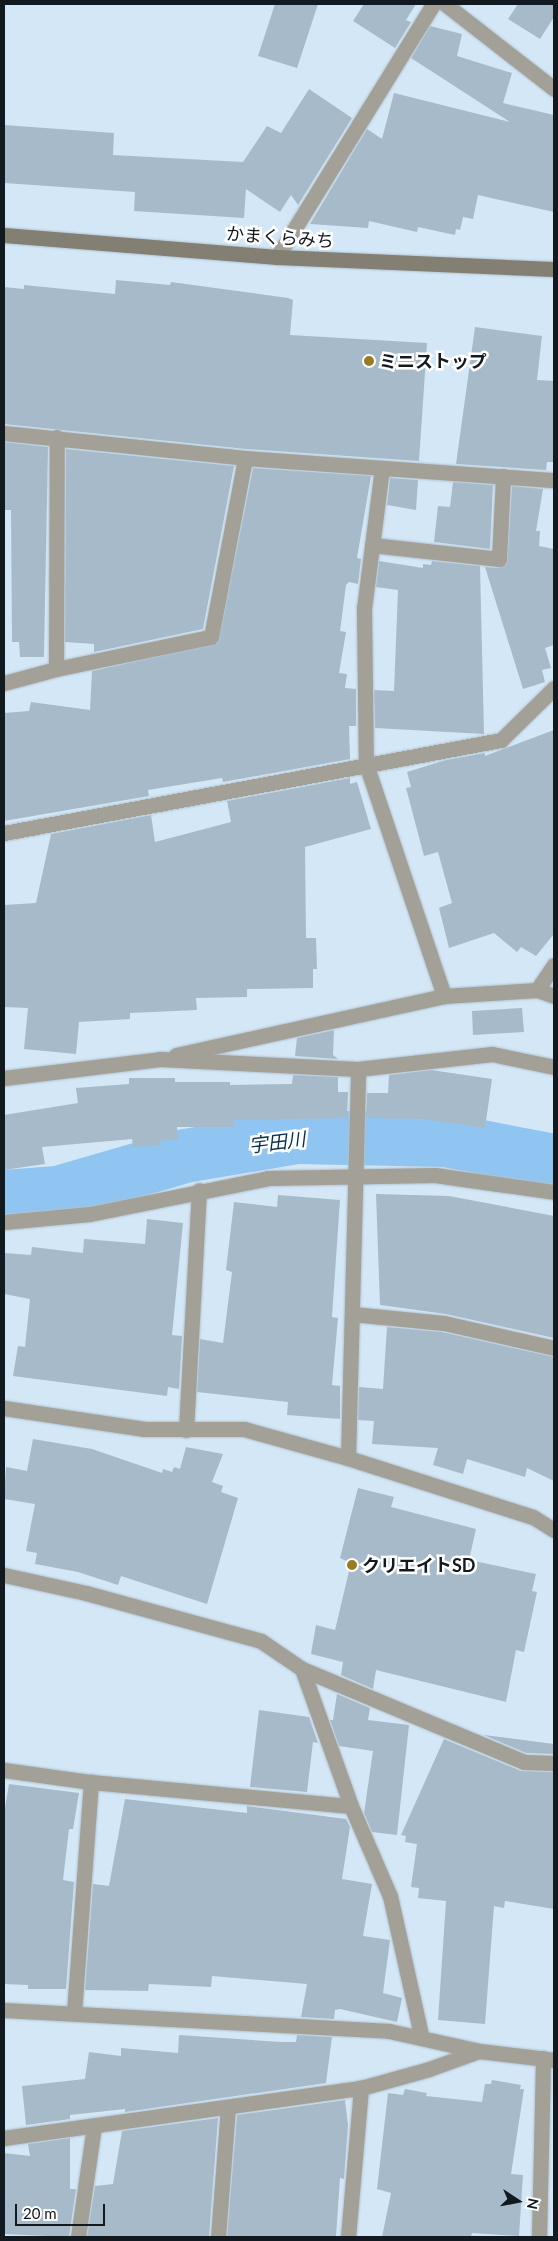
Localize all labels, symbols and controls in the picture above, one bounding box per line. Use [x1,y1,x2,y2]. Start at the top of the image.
street label: かまくらみち [225,222,335,252]
place label: ミニストップ [379,350,487,372]
marker: ミニストップ [363,355,375,367]
water label: 宇田川 [247,1127,307,1157]
place label: クリエイトSD [362,1554,476,1576]
marker: クリエイトSD [346,1559,358,1571]
north arrow [493,2176,543,2226]
scale bar [18,2194,108,2226]
text: N [524,2197,543,2211]
text: 20 m [23,2204,57,2222]

